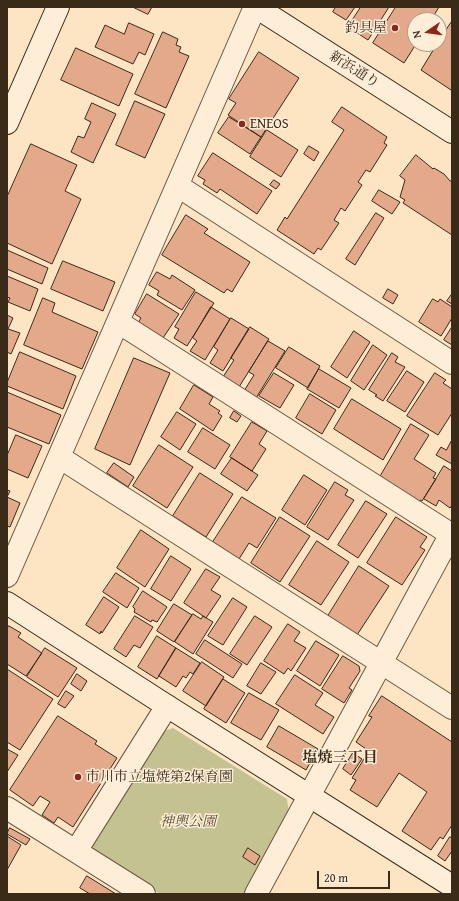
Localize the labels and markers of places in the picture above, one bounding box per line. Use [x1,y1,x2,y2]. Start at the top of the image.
place label: 釣具屋 [345,20,387,36]
marker: 釣具屋 [390,23,400,33]
place label: ENEOS [250,116,289,132]
marker: ENEOS [237,119,247,129]
place label: 市川市立塩焼第2保育園 [86,769,233,785]
marker: 市川市立塩焼第2保育園 [73,772,83,782]

